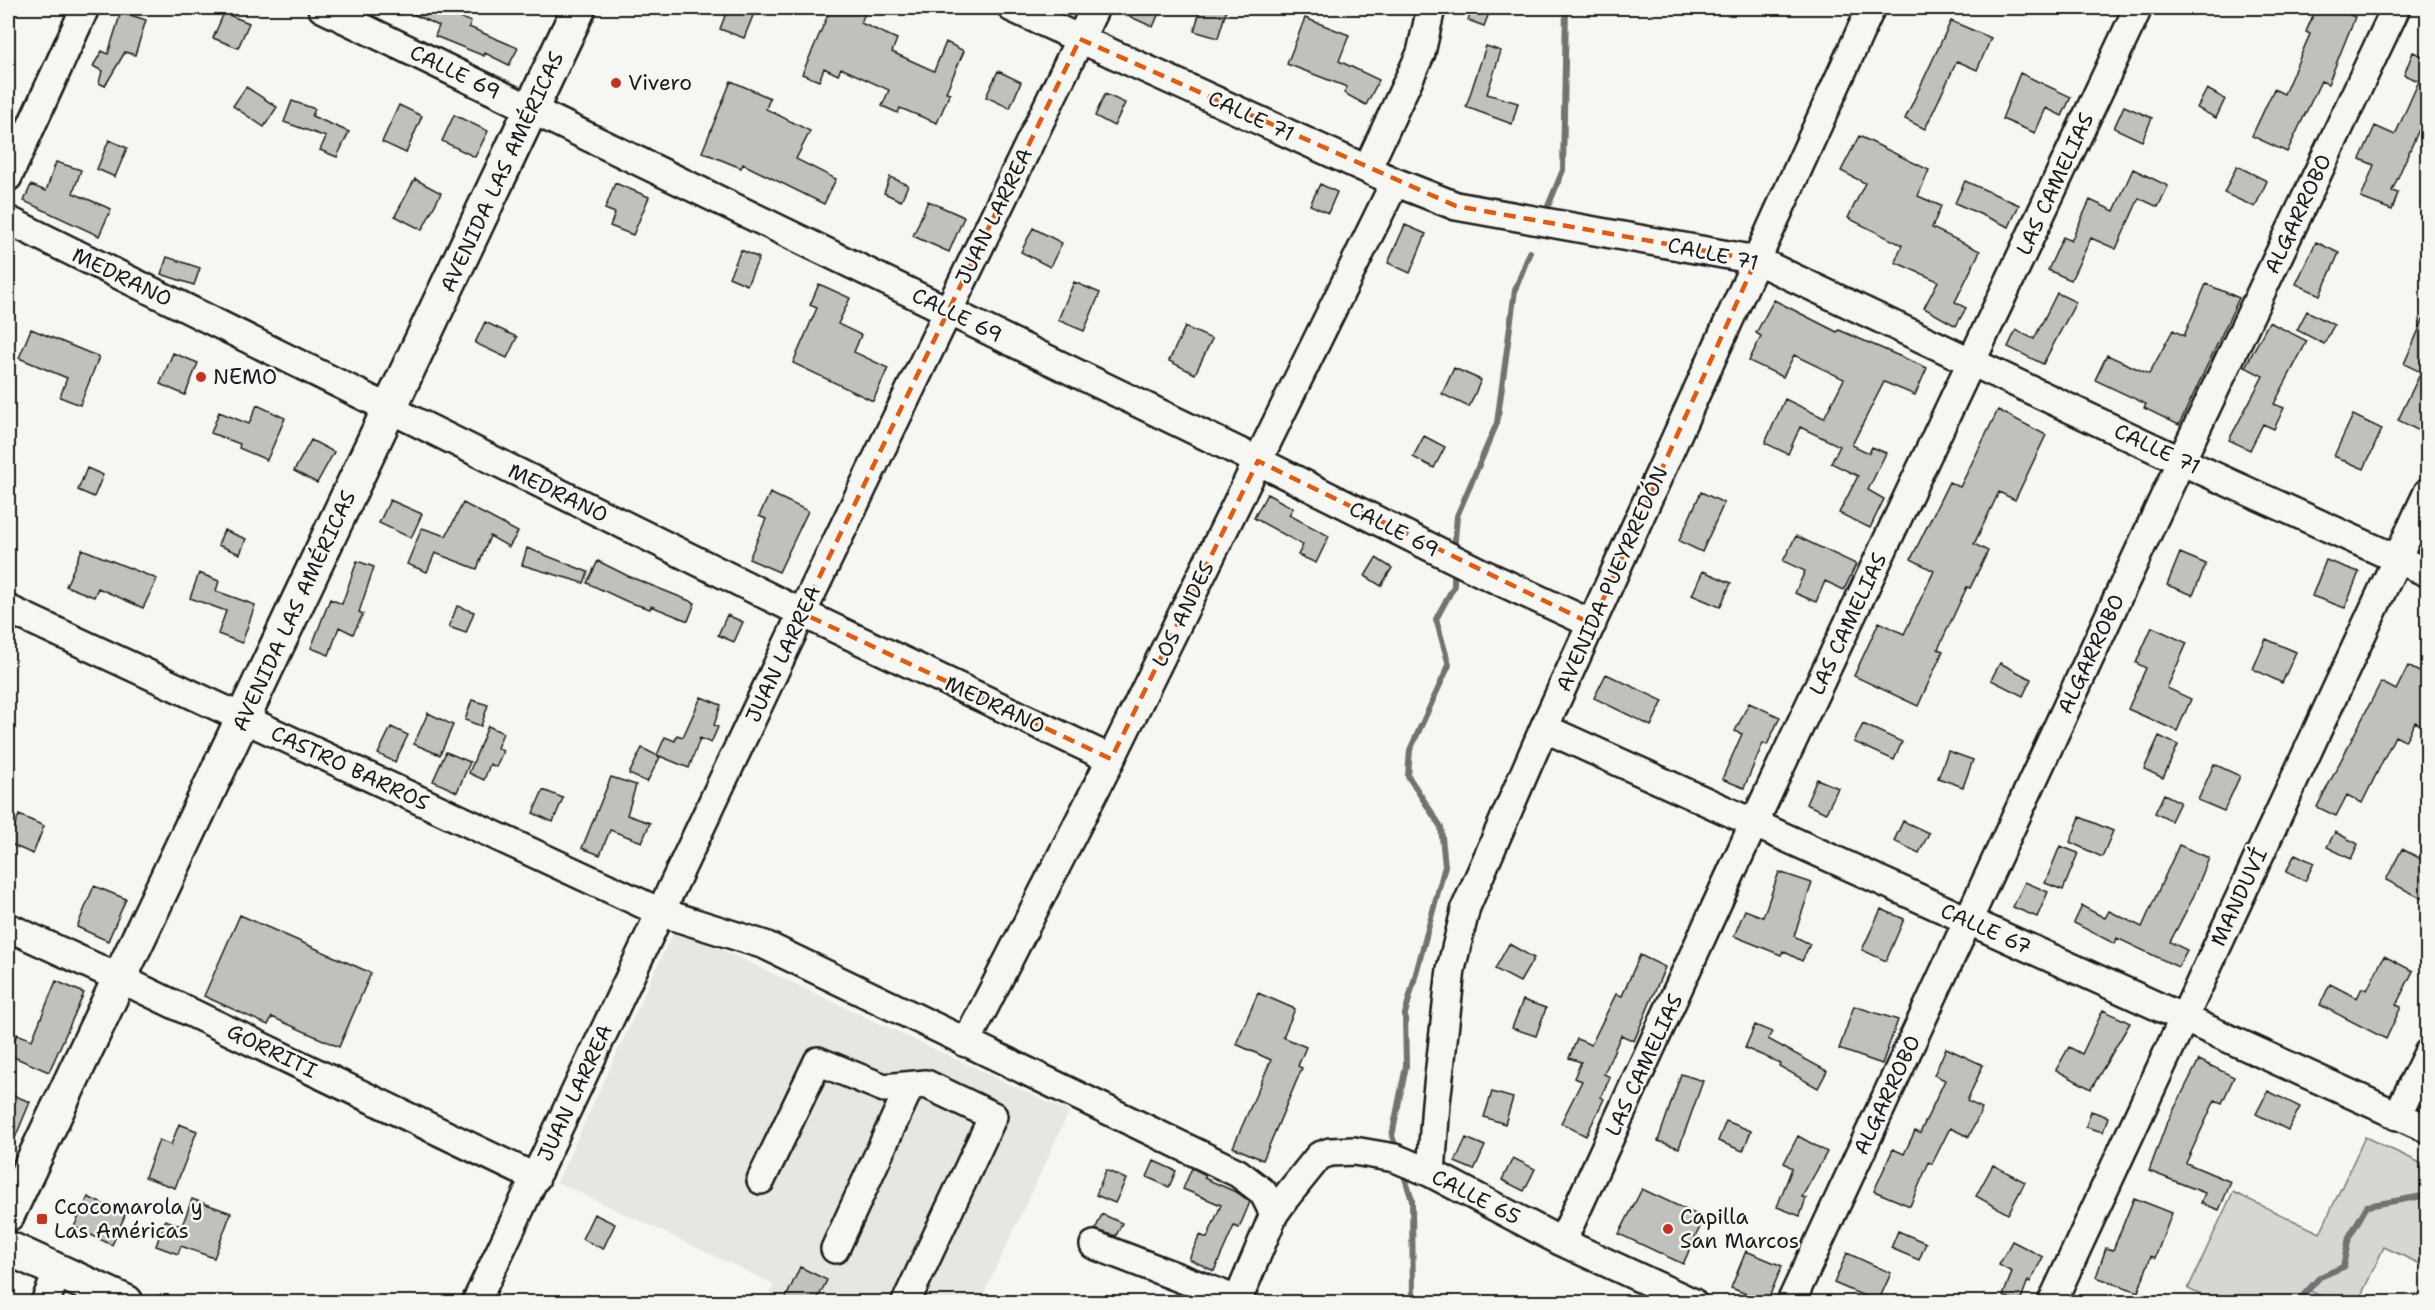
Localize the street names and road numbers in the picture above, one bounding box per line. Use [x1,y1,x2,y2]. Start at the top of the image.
street label: CALLE 69 [405,38,505,106]
street label: AVENIDA LAS AMÉRICAS [433,47,570,297]
street label: CALLE 71 [1203,84,1299,148]
street label: LAS CAMELIAS [2010,108,2100,260]
street label: JUAN LARREA [949,143,1039,289]
street label: ALGARROBO [2258,150,2338,278]
street label: CALLE 71 [1665,231,1761,277]
street label: MEDRANO [67,241,177,313]
street label: CALLE 69 [907,281,1007,349]
street label: CALLE 71 [2109,417,2205,481]
street label: MEDRANO [503,457,613,529]
street label: AVENIDA PUEYRREDÓN [1549,461,1674,696]
street label: AVENIDA LAS AMÉRICAS [225,486,362,736]
street label: CALLE 69 [1344,494,1444,564]
street label: LAS CAMELIAS [1803,548,1893,700]
street label: LOS ANDES [1145,556,1221,672]
street label: JUAN LARREA [739,581,827,727]
street label: ALGARROBO [2051,590,2131,718]
street label: MEDRANO [940,670,1050,740]
street label: CASTRO BARROS [266,719,434,817]
street label: MANDUVÍ [2203,843,2274,951]
street label: CALLE 67 [1936,897,2036,961]
street label: LAS CAMELIAS [1599,989,1689,1141]
street label: GORRITI [222,1017,322,1085]
street label: JUAN LARREA [531,1020,619,1166]
street label: ALGARROBO [1847,1031,1927,1159]
street label: CALLE 65 [1427,1163,1525,1231]

